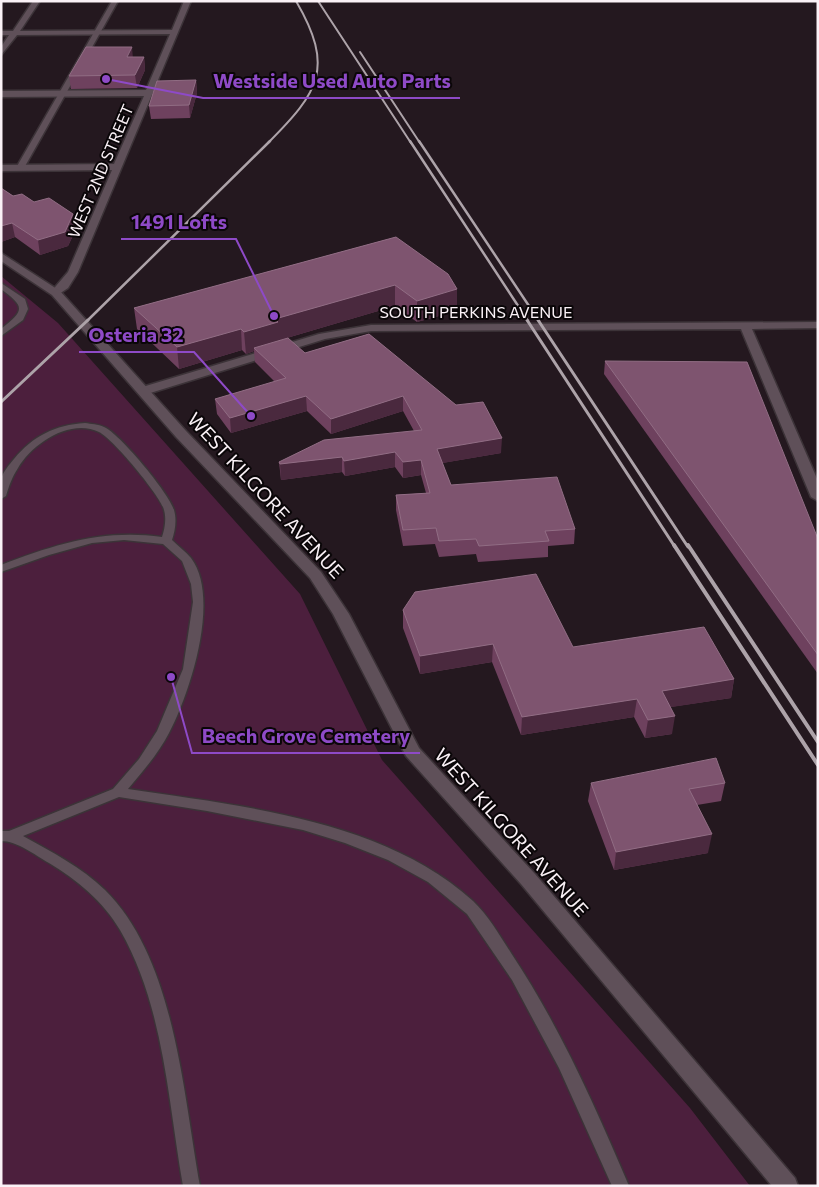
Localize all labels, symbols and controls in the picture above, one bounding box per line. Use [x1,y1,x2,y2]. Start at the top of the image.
callout: Westside Used Auto Parts [203,63,460,98]
text: Westside Used Auto Parts [213,68,451,92]
street label: WEST 2ND STREET [63,101,137,241]
callout: 1491 Lofts [121,204,236,239]
text: 1491 Lofts [131,209,227,233]
street label: SOUTH PERKINS AVENUE [379,302,573,321]
callout: Osteria 32 [79,317,194,352]
text: Osteria 32 [88,322,184,346]
street label: WEST KILGORE AVENUE [183,407,349,583]
callout: Beech Grove Cemetery [192,718,420,753]
text: Beech Grove Cemetery [202,723,410,747]
street label: WEST KILGORE AVENUE [430,743,594,921]

